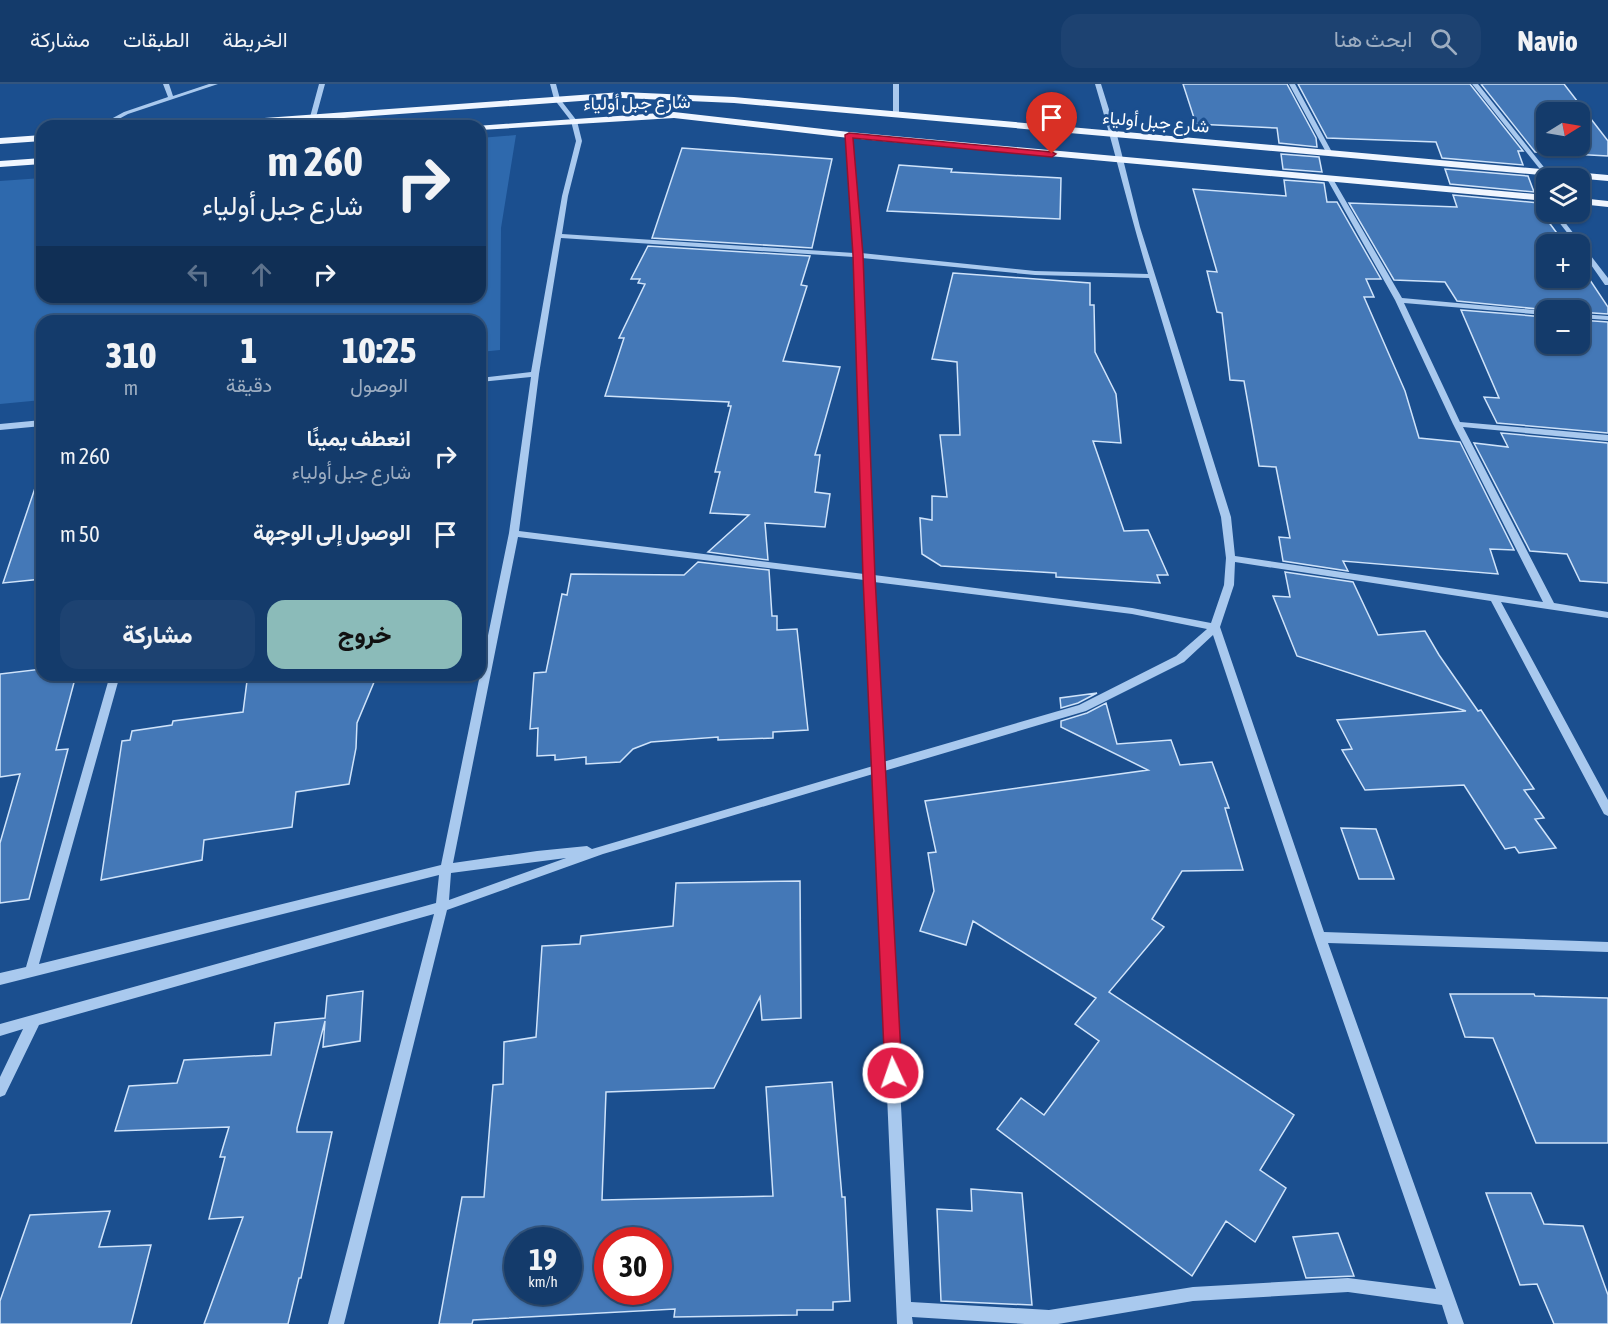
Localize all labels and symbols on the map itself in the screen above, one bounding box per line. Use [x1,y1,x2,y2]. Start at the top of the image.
street label: شارع جبل أولياء [583,91,691,116]
pin [1026,92,1077,154]
north arrow [1536,102,1590,156]
street label: شارع جبل أولياء [1101,106,1210,139]
position arrow [861,1041,925,1105]
speed limit sign: 30 [594,1227,672,1305]

